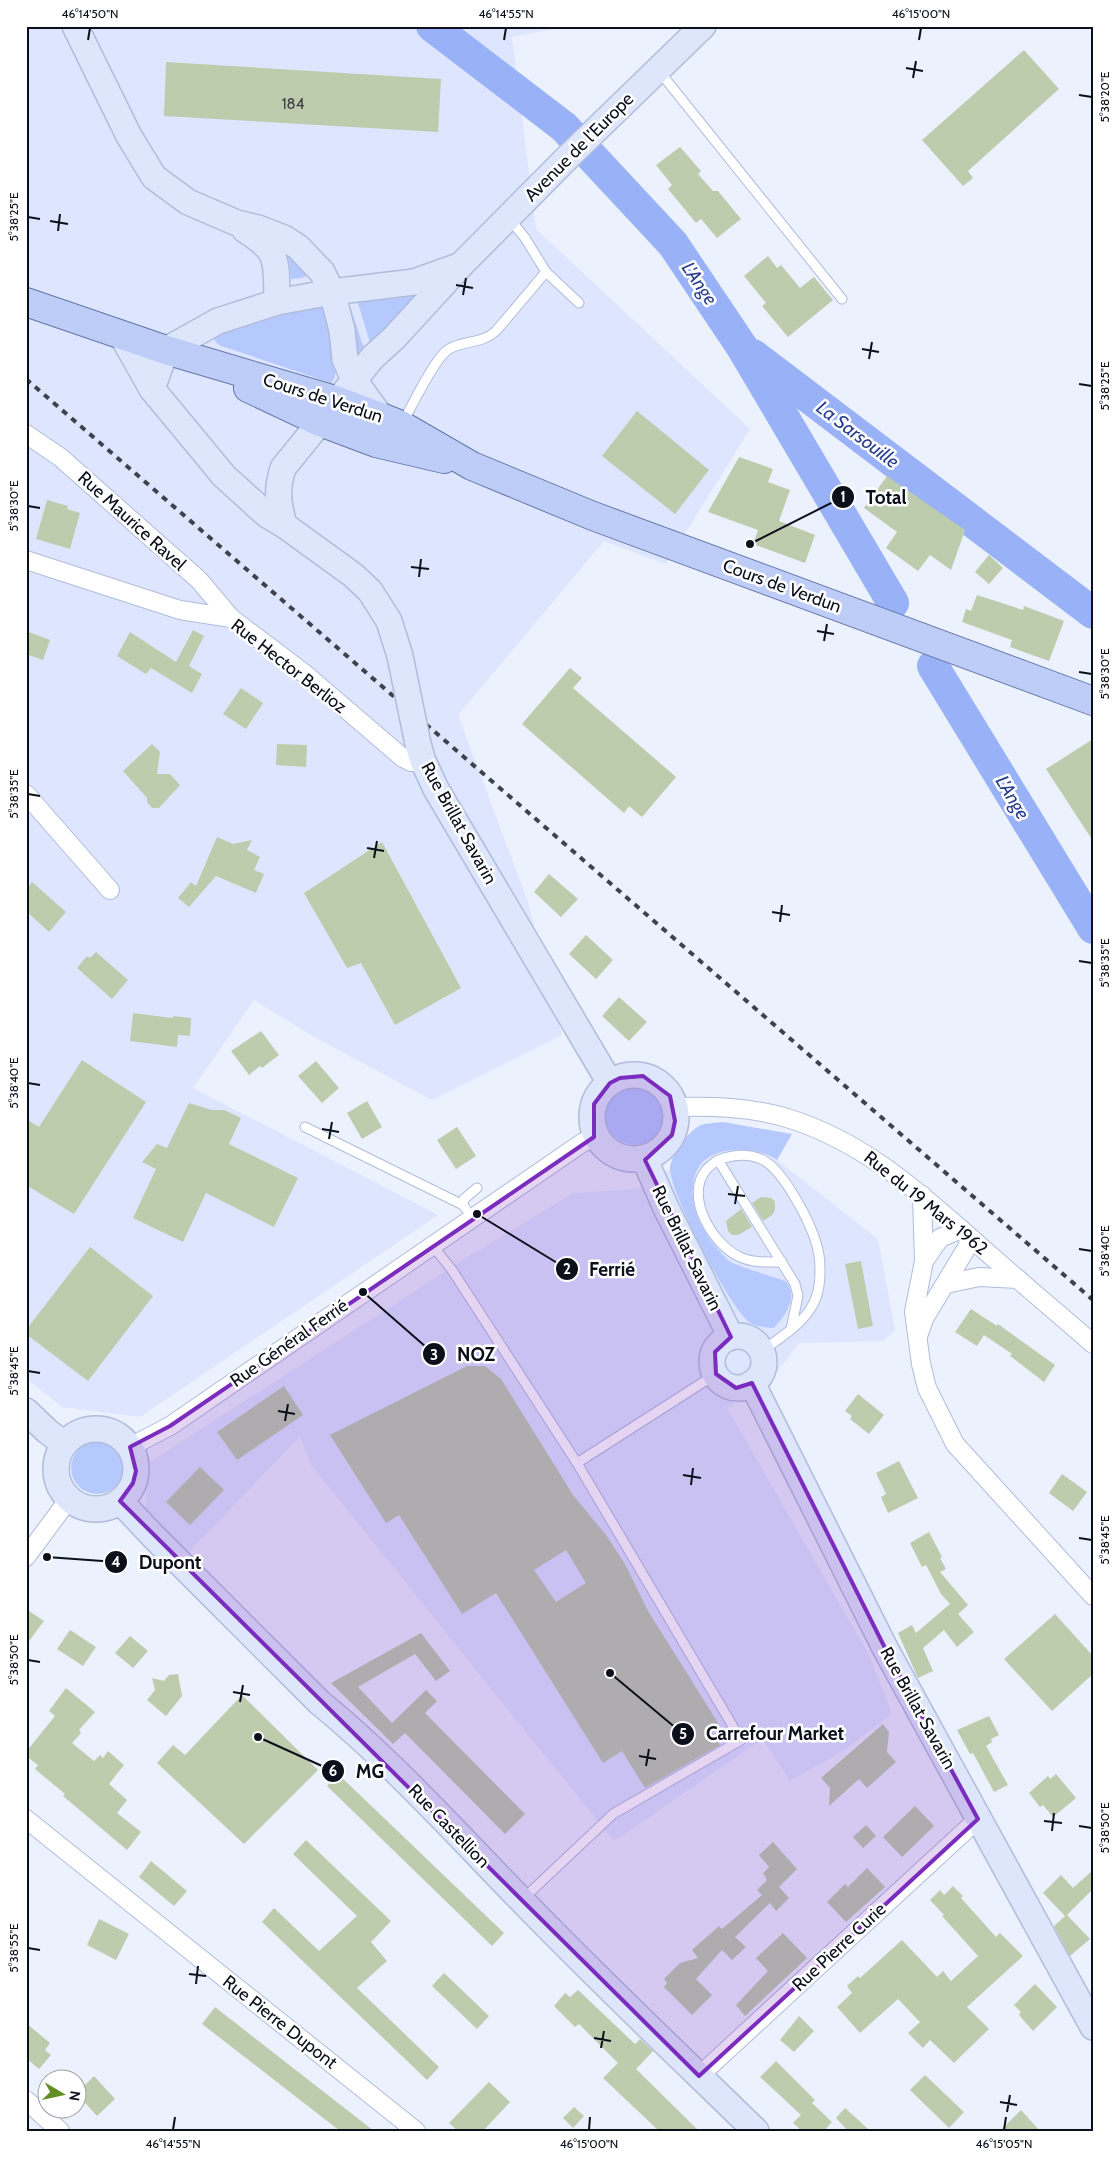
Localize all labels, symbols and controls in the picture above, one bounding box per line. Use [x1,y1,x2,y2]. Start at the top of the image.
text: 46°14'50"N [61,6,119,21]
text: 46°14'55"N [478,6,534,21]
text: 46°15'00"N [892,6,950,21]
text: 5°38'20"E [1097,71,1112,123]
street label: Avenue de l'Europe [520,88,638,206]
house number: 184 [282,95,305,113]
text: 5°38'25"E [6,192,21,242]
water label: L'Ange [677,257,722,309]
text: 5°38'25"E [1097,361,1112,411]
street label: Cours de Verdun [260,368,386,428]
water label: La Sarsouille [812,396,904,473]
street label: Rue Maurice Ravel [73,467,191,576]
text: 5°38'30"E [6,480,21,532]
callout: Total [830,480,916,514]
text: Total [866,486,906,509]
text: 1 [840,488,846,506]
street label: Cours de Verdun [720,554,844,618]
street label: Rue Hector Berlioz [227,614,352,718]
text: 5°38'30"E [1097,648,1112,700]
street label: Rue Brillat Savarin [416,758,502,888]
text: 5°38'35"E [6,769,21,819]
water label: L'Ange [991,771,1035,824]
text: 5°38'35"E [1097,938,1112,988]
text: 5°38'40"E [6,1057,21,1109]
street label: Rue du 19 Mars 1962 [860,1146,992,1260]
street label: Rue Brillat Savarin [647,1182,727,1314]
text: 5°38'40"E [1097,1225,1112,1277]
callout: Ferrié [554,1252,645,1286]
text: Ferrié [589,1258,635,1281]
text: 2 [563,1260,571,1278]
street label: Rue Général Ferrié [226,1294,352,1392]
callout: NOZ [422,1337,505,1371]
text: NOZ [457,1343,496,1366]
text: 5°38'45"E [6,1346,21,1396]
text: 3 [430,1346,438,1364]
text: 5°38'45"E [1097,1515,1112,1565]
callout: Dupont [104,1545,212,1579]
text: Dupont [139,1551,202,1574]
text: 4 [111,1553,121,1571]
text: 5°38'50"E [6,1634,21,1686]
street label: Rue Brillat Savarin [875,1643,961,1773]
callout: Carrefour Market [671,1717,854,1751]
text: Carrefour Market [706,1722,844,1745]
text: 5 [679,1725,687,1743]
callout: MG [320,1754,394,1788]
text: MG [356,1760,384,1783]
text: 6 [329,1762,337,1780]
street label: Rue Castellion [404,1780,494,1872]
text: 5°38'50"E [1097,1802,1112,1854]
street label: Rue Pierre Curie [788,1898,890,1996]
text: 5°38'55"E [6,1923,21,1973]
street label: Rue Pierre Dupont [218,1970,342,2074]
north arrow [38,2070,88,2120]
text: N [65,2090,85,2102]
text: 46°14'55"N [145,2136,201,2151]
text: 46°15'00"N [560,2136,618,2151]
text: 46°15'05"N [976,2136,1032,2151]

